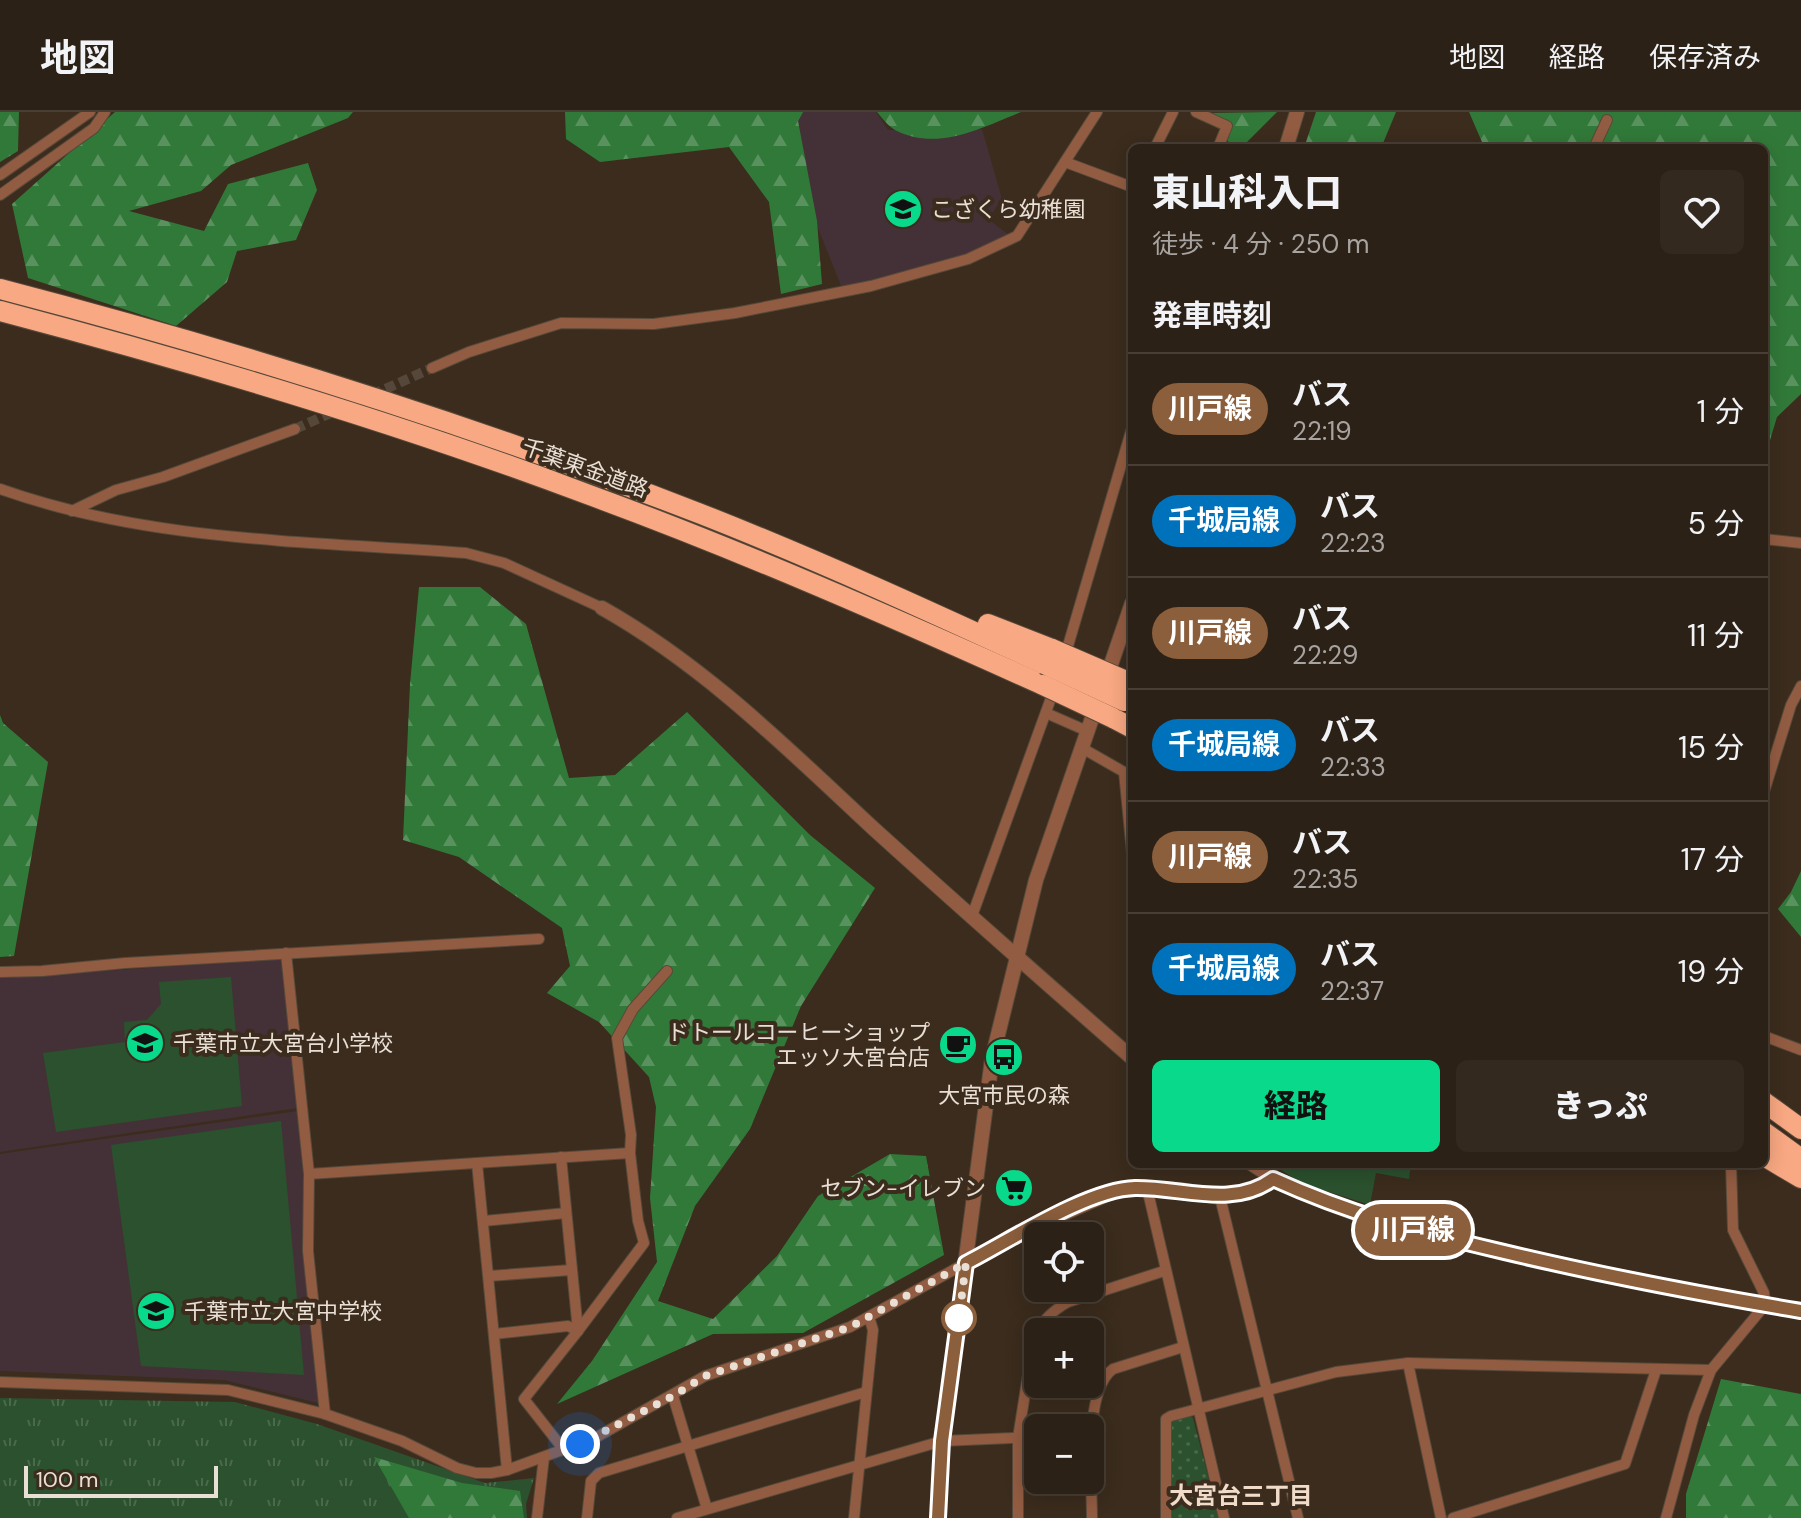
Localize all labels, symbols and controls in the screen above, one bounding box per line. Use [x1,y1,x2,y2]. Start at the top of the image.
text: 地図 [40,33,116,83]
text: 地図 [1449,39,1505,76]
text: 経路 [1549,39,1605,76]
text: 保存済み [1649,39,1761,76]
text: 東山科入口 [1152,168,1342,218]
button: heart [1660,170,1744,254]
school or university icon: こざくら幼稚園 [882,188,924,230]
place label: こざくら幼稚園 [931,195,1085,224]
text: 徒歩 · 4 分 · 250 m [1152,227,1369,261]
text: 発車時刻 [1152,296,1272,335]
text: バス [1292,375,1352,414]
text: 川戸線 [1168,390,1252,427]
text: 1 分 [1697,392,1744,431]
text: 22:19 [1292,414,1352,448]
street label: 千葉東金道路 [518,432,652,504]
text: バス [1320,487,1380,526]
text: 千城局線 [1168,502,1280,539]
text: 5 分 [1688,504,1744,543]
text: 22:23 [1320,526,1386,560]
text: バス [1292,599,1352,638]
text: 川戸線 [1168,614,1252,651]
text: 11 分 [1687,616,1744,655]
text: 22:29 [1292,638,1358,672]
text: バス [1320,711,1380,750]
text: 千城局線 [1168,726,1280,763]
text: 15 分 [1678,728,1744,767]
text: 22:33 [1320,750,1386,784]
text: バス [1292,823,1352,862]
text: 川戸線 [1168,838,1252,875]
text: 17 分 [1681,840,1744,879]
text: 22:35 [1292,862,1358,896]
text: バス [1320,935,1380,974]
text: 千城局線 [1168,950,1280,987]
text: 19 分 [1678,952,1744,991]
text: 22:37 [1320,974,1384,1008]
place label: ドトールコーヒーショップ エッソ大宮台店 [667,1018,930,1072]
school or university icon: 千葉市立大宮台小学校 [124,1022,166,1064]
cafe icon: ドトールコーヒーショップ エッソ大宮台店 [937,1024,979,1066]
place label: 千葉市立大宮台小学校 [173,1029,393,1058]
bus stop icon: 大宮市民の森 [983,1036,1025,1078]
button: 経路 [1152,1060,1440,1152]
button: きっぷ [1456,1060,1744,1152]
place label: 大宮市民の森 [938,1081,1070,1110]
supermarket icon: セブン-イレブン [993,1167,1035,1209]
place label: セブン-イレブン [820,1174,986,1203]
line badge: 川戸線 [1367,1204,1459,1256]
text: 川戸線 [1371,1211,1455,1248]
map controls [1024,1222,1104,1494]
button: locate [1024,1222,1104,1302]
school or university icon: 千葉市立大宮中学校 [135,1290,177,1332]
place label: 千葉市立大宮中学校 [184,1297,382,1326]
unlabelled marker [942,1301,976,1335]
button: + [1024,1318,1104,1398]
button: − [1024,1414,1104,1494]
your location [560,1424,600,1464]
scale bar [24,1462,218,1498]
text: 100 m [36,1465,98,1494]
district label: 大宮台三丁目 [1169,1480,1313,1511]

